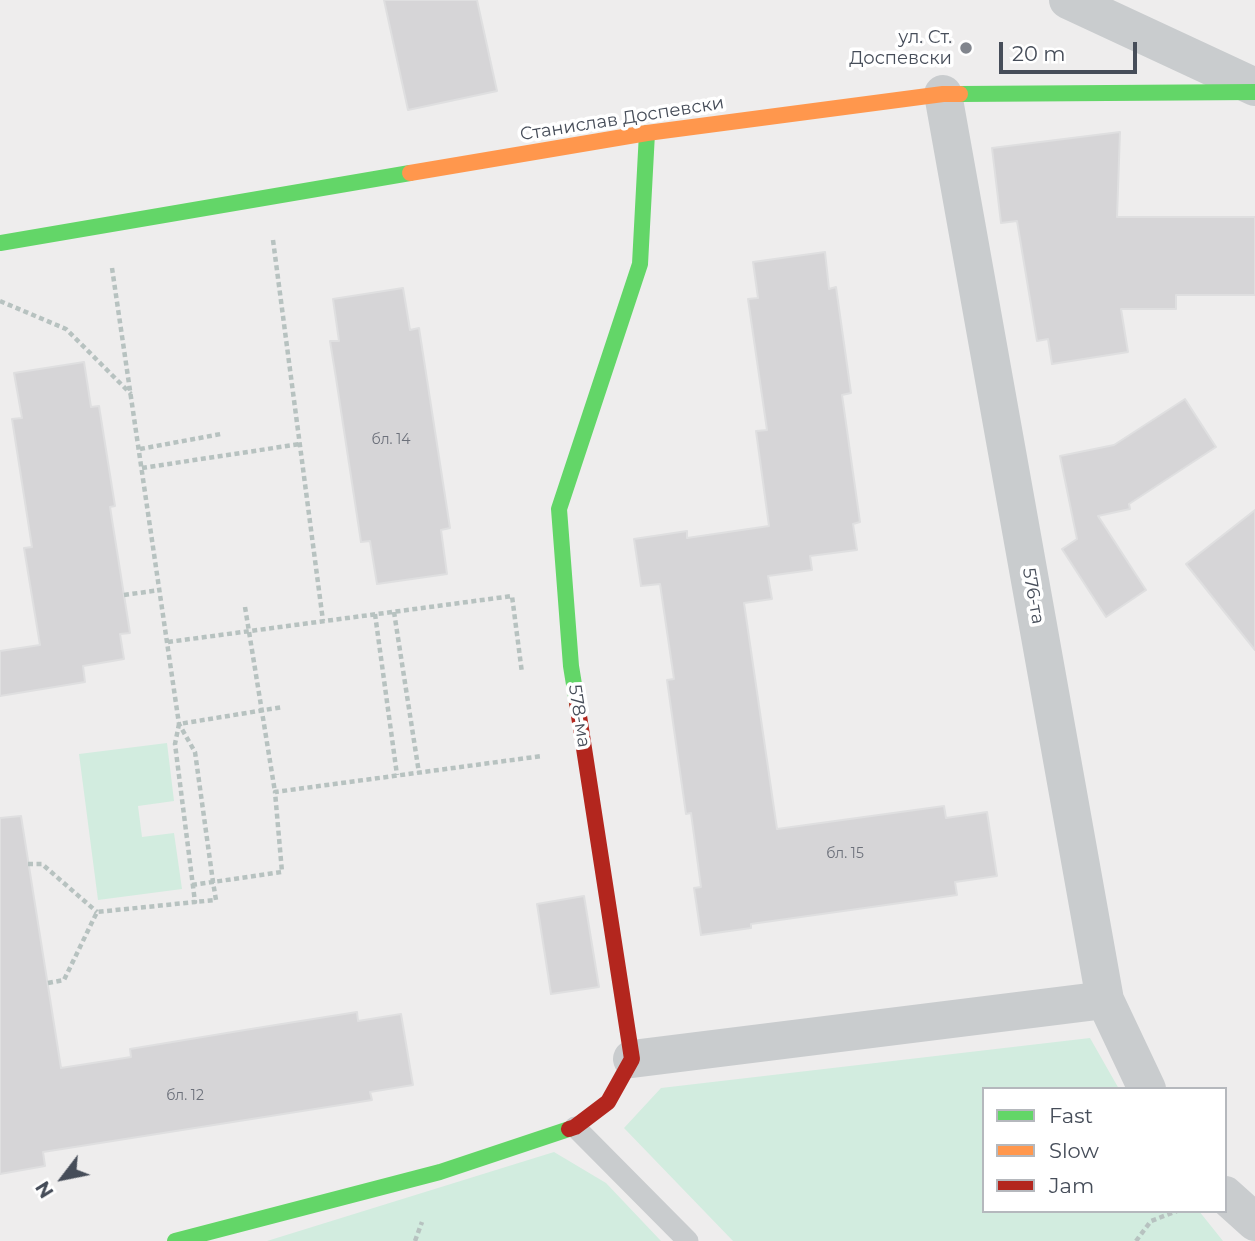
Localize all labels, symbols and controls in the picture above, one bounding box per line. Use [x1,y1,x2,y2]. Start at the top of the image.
place label: ул. Ст. Доспевски [849,27,952,70]
scale bar [1003,28,1141,72]
marker: ул. Ст. Доспевски [958,40,974,56]
text: 20 m [1012,41,1066,66]
street label: Станислав Доспевски [518,92,726,146]
house number: бл. 14 [372,432,410,448]
street label: 576-та [1017,566,1049,626]
street label: 578-ма [563,683,595,749]
house number: бл. 15 [826,846,864,862]
legend [982,1087,1227,1213]
house number: бл. 12 [166,1088,204,1104]
text: Fast [1049,1103,1093,1128]
text: Slow [1049,1138,1099,1163]
north arrow [28,1143,98,1213]
text: Jam [1049,1173,1094,1198]
text: N [31,1177,59,1202]

